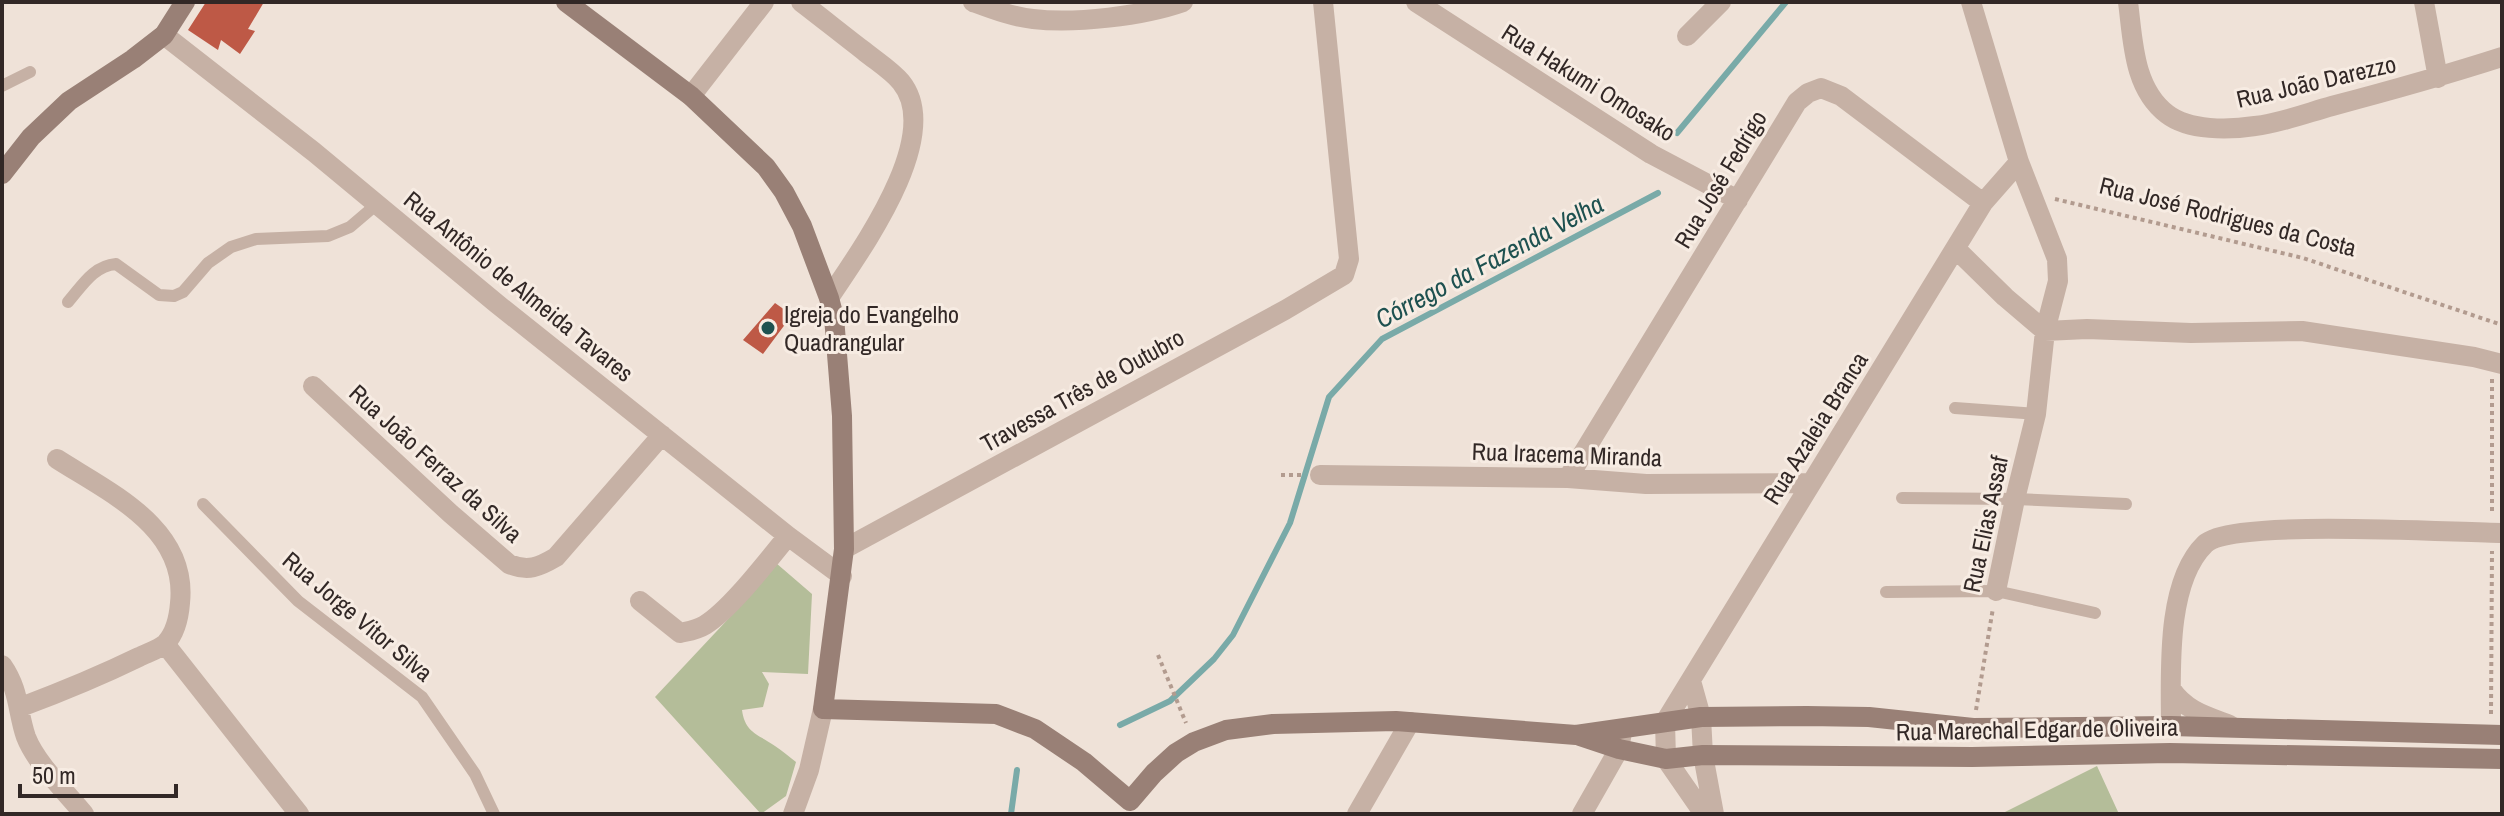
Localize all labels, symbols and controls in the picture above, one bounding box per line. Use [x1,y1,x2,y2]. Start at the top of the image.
street label: Rua Hakumi Omosako [1496,16,1682,148]
street label: Rua João Darezzo [2233,47,2399,115]
street label: Rua José Fedrigo [1666,104,1774,254]
street label: Rua José Rodrigues da Costa [2096,169,2360,263]
street label: Rua Antônio de Almeida Tavares [398,183,640,389]
water label: Córrego da Fazenda Velha [1369,186,1609,336]
place label: Igreja do Evangelho Quadrangular [784,298,959,358]
marker: Igreja do Evangelho Quadrangular [759,319,777,337]
street label: Travessa Três de Outubro [975,321,1189,459]
street label: Rua Azaleia Branca [1755,346,1875,510]
street label: Rua João Ferraz da Silva [343,377,529,549]
street label: Rua Iracema Miranda [1471,435,1663,473]
street label: Rua Elias Assaf [1955,452,2015,595]
street label: Rua Jorge Vitor Silva [276,544,440,688]
street label: Rua Marechal Edgar de Oliveira [1896,711,2178,747]
scale bar [20,748,176,798]
text: 50 m [32,759,76,791]

